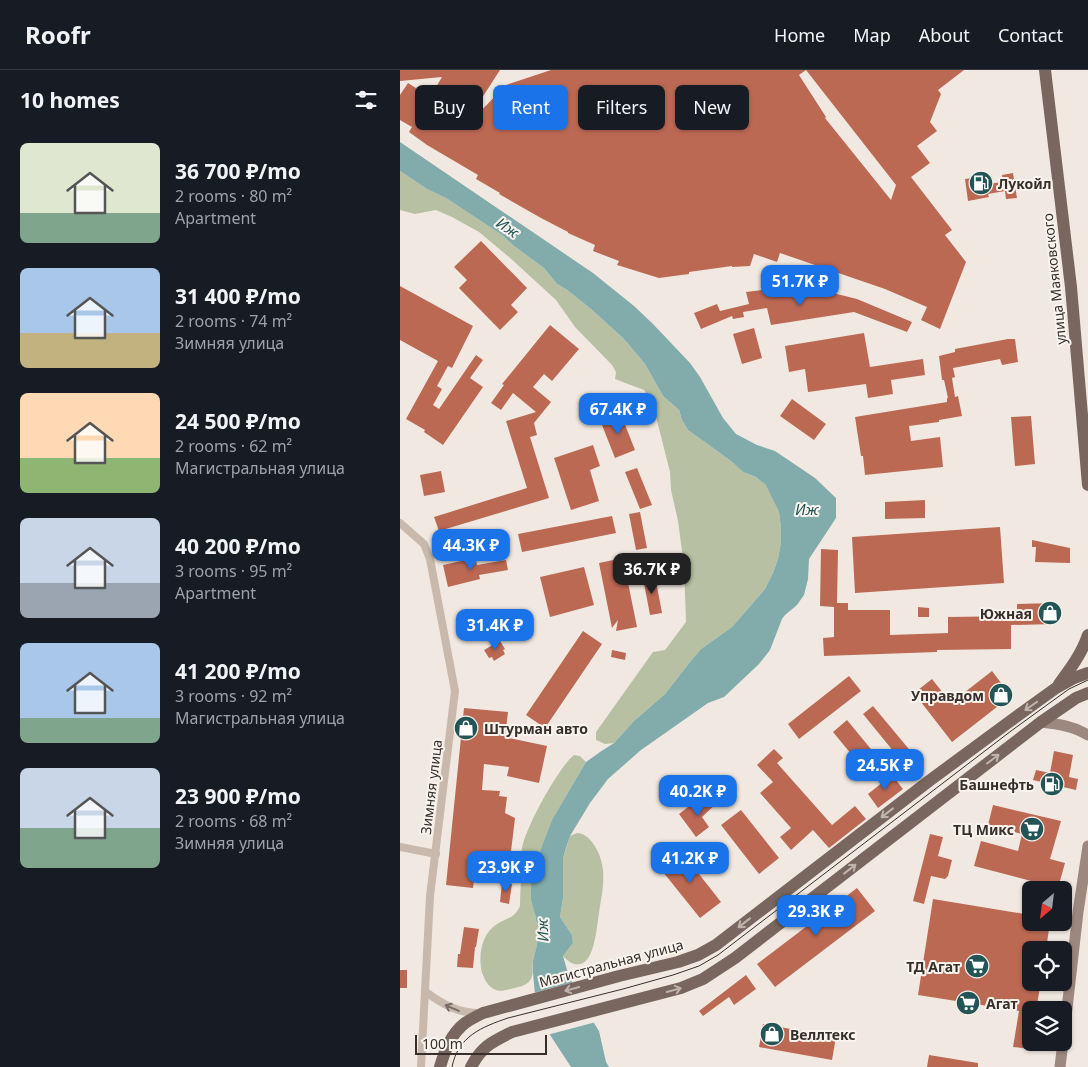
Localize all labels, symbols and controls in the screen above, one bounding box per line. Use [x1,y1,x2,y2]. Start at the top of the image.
text: Roofr [25,18,91,51]
text: Home [774,23,825,47]
text: Map [853,23,891,47]
text: About [919,23,970,47]
text: Contact [998,23,1063,47]
chip: Buy [415,85,483,130]
chip: Rent [493,85,568,130]
chip: Filters [578,85,665,130]
chip: New [675,85,749,130]
text: 10 homes [20,86,120,114]
icon: filters [352,86,380,114]
text: 36 700 ₽/mo [175,157,301,185]
icon: home [60,163,120,223]
fuel station icon: Лукойл [968,170,994,196]
place label: Лукойл [998,174,1051,193]
text: 2 rooms · 80 m² [175,185,292,207]
text: Apartment [175,207,256,229]
water label: Иж [493,212,524,242]
street label: улица Маяковского [1038,212,1070,346]
pin: 51.7K ₽ [754,264,846,307]
text: 51.7K ₽ [772,270,828,292]
text: 31 400 ₽/mo [175,282,301,310]
icon: home [60,288,120,348]
text: 2 rooms · 74 m² [175,310,292,332]
text: Зимняя улица [175,332,284,354]
pin: 67.4K ₽ [572,392,664,435]
text: 67.4K ₽ [590,398,646,420]
text: 24 500 ₽/mo [175,407,301,435]
icon: home [60,413,120,473]
text: 2 rooms · 62 m² [175,435,292,457]
text: Магистральная улица [175,457,345,479]
water label: Иж [795,499,820,519]
pin: 44.3K ₽ [425,528,517,571]
text: 40 200 ₽/mo [175,532,301,560]
text: 44.3K ₽ [443,534,499,556]
icon: home [60,538,120,598]
pin: 36.7K ₽ [606,552,698,595]
text: 36.7K ₽ [624,558,680,580]
text: 3 rooms · 95 m² [175,560,292,582]
text: Apartment [175,582,256,604]
shop icon: Южная [1037,600,1063,626]
place label: Южная [980,604,1032,623]
pin: 31.4K ₽ [449,608,541,651]
text: 31.4K ₽ [467,614,523,636]
text: 41 200 ₽/mo [175,657,301,685]
icon: home [60,663,120,723]
shop icon: Управдом [988,682,1014,708]
text: 3 rooms · 92 m² [175,685,292,707]
place label: Управдом [911,686,984,705]
one-way arrow [1024,701,1038,711]
text: Магистральная улица [175,707,345,729]
shop icon: Штурман авто [453,715,479,741]
place label: Штурман авто [484,719,588,738]
street label: Зимняя улица [416,738,446,836]
pin: 24.5K ₽ [839,748,931,791]
text: 24.5K ₽ [857,754,913,776]
one-way arrow [986,754,999,765]
fuel station icon: Башнефть [1039,771,1065,797]
pin: 40.2K ₽ [652,774,744,817]
place label: Башнефть [959,775,1034,794]
text: 40.2K ₽ [670,780,726,802]
text: 23 900 ₽/mo [175,782,301,810]
icon: home [60,788,120,848]
one-way arrow [881,808,894,819]
text: 2 rooms · 68 m² [175,810,292,832]
supermarket icon: ТЦ Микс [1019,816,1045,842]
place label: ТЦ Микс [953,820,1014,839]
text: Зимняя улица [175,832,284,854]
pin: 41.2K ₽ [644,842,736,884]
text: 41.2K ₽ [662,847,718,869]
pin: 23.9K ₽ [460,850,552,893]
text: 23.9K ₽ [478,856,534,878]
one-way arrow [843,864,857,874]
north arrow [1022,881,1072,931]
map controls [1022,881,1072,1051]
pin: 29.3K ₽ [770,894,862,937]
text: 29.3K ₽ [788,900,844,922]
water label: Иж [532,917,552,942]
one-way arrow [738,918,751,929]
street label: Магистральная улица [537,935,685,991]
button: locate [1022,941,1072,991]
supermarket icon: ТД Агат [964,953,990,979]
place label: ТД Агат [906,957,960,976]
one-way arrow [565,984,581,994]
one-way arrow [665,985,681,994]
supermarket icon: Агат [955,990,981,1016]
place label: Агат [986,994,1018,1013]
button: layers [1022,1001,1072,1051]
one-way arrow [445,1002,460,1012]
shop icon: Веллтекс [759,1021,785,1047]
place label: Веллтекс [790,1025,856,1044]
scale bar [415,1032,548,1055]
text: 100 m [422,1034,463,1053]

